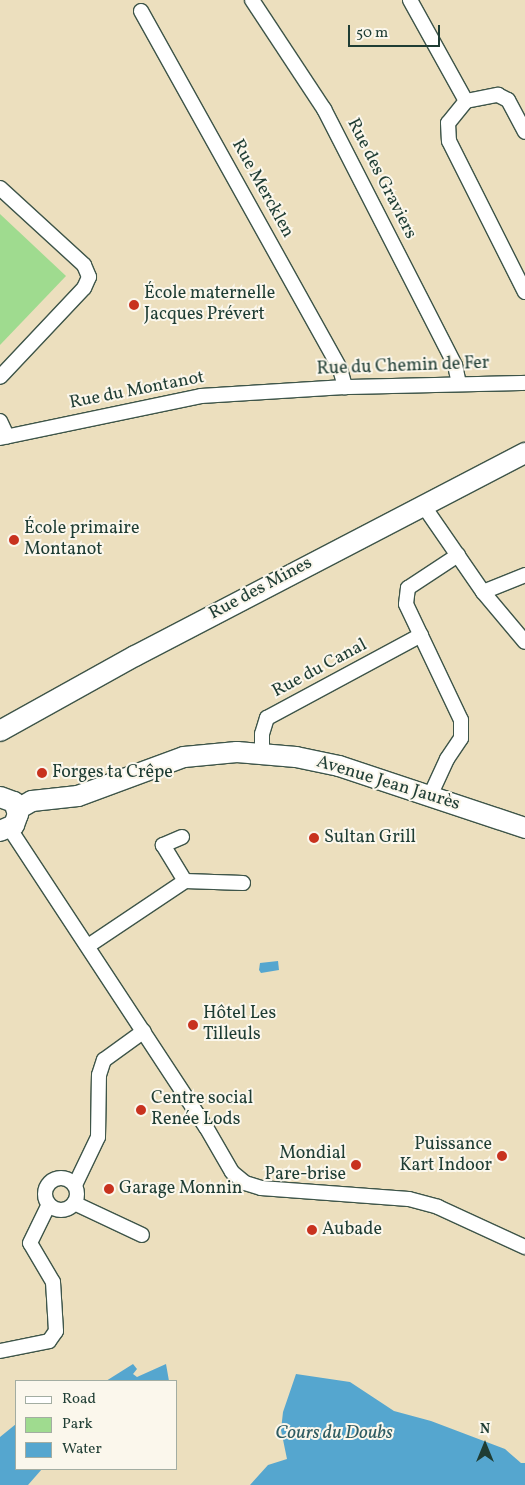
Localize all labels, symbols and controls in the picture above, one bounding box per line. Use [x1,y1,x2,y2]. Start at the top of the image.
scale bar [350,15,442,47]
text: 50 m [356,23,388,44]
street label: Rue des Graviers [341,115,421,243]
street label: Rue Mercklen [226,136,298,242]
place label: École maternelle Jacques Prévert [144,284,275,326]
marker: École maternelle Jacques Prévert [128,299,140,311]
street label: Rue du Chemin de Fer [316,353,490,381]
street label: Rue du Montanot [68,367,206,415]
place label: École primaire Montanot [24,519,139,562]
marker: École primaire Montanot [8,534,20,546]
street label: Rue des Mines [206,553,316,625]
street label: Rue du Canal [269,635,371,703]
street label: Avenue Jean Jaurès [314,752,462,816]
place label: Forges ta Crêpe [52,762,173,784]
marker: Forges ta Crêpe [36,767,48,779]
place label: Sultan Grill [324,827,416,849]
marker: Sultan Grill [308,832,320,844]
place label: Hôtel Les Tilleuls [203,1004,276,1046]
marker: Hôtel Les Tilleuls [187,1019,199,1031]
place label: Centre social Renée Lods [151,1089,253,1132]
marker: Centre social Renée Lods [135,1104,147,1116]
place label: Puissance Kart Indoor [399,1135,492,1178]
place label: Mondial Pare-brise [264,1144,346,1186]
marker: Puissance Kart Indoor [496,1150,508,1162]
marker: Mondial Pare-brise [350,1159,362,1171]
place label: Garage Monnin [119,1178,243,1200]
marker: Garage Monnin [103,1183,115,1195]
place label: Aubade [322,1219,382,1241]
marker: Aubade [306,1224,318,1236]
legend [15,1380,178,1470]
text: Road [62,1389,96,1410]
text: Park [62,1414,93,1435]
north arrow [460,1420,510,1470]
text: N [480,1420,490,1439]
water label: Cours du Doubs [275,1423,393,1445]
text: Water [62,1439,102,1460]

